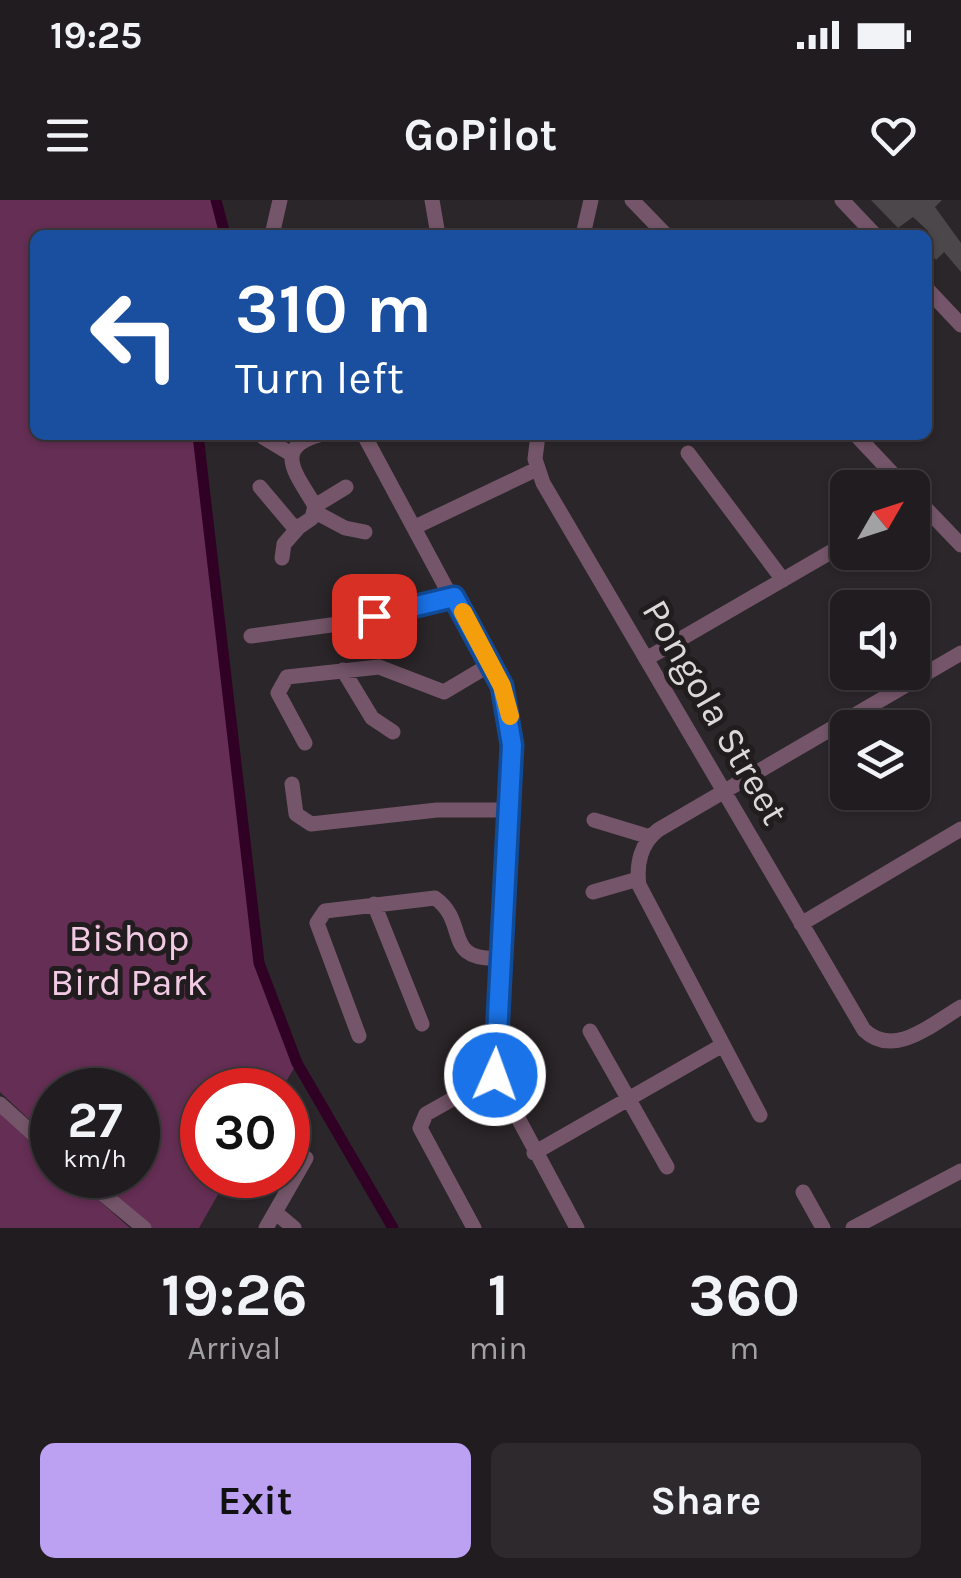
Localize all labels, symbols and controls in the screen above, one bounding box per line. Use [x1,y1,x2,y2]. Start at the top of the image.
text: 19:25 [50,13,142,58]
icon: menu [40,108,95,163]
icon: heart [866,108,921,163]
text: GoPilot [404,109,557,161]
text: 310 m [235,268,432,350]
icon: left [70,270,200,400]
text: Turn left [235,352,404,404]
north arrow [830,470,930,570]
map controls [830,470,930,810]
pin [332,574,417,659]
icon: arrive [347,589,402,644]
button: sound [830,590,930,690]
street label: Pongola Street [633,592,797,832]
button: layers [830,710,930,810]
park label: Bishop Bird Park [50,916,208,1005]
position arrow [443,1023,547,1127]
speed limit sign: 30 [180,1068,310,1198]
text: 27 [67,1091,123,1150]
text: km/h [63,1144,127,1173]
text: 19:26 [161,1260,308,1330]
text: 1 [487,1260,509,1330]
text: 360 [688,1260,800,1330]
text: Arrival [187,1330,281,1367]
text: min [469,1330,527,1367]
text: m [729,1330,759,1367]
button: Exit [40,1443,471,1558]
button: Share [491,1443,921,1558]

